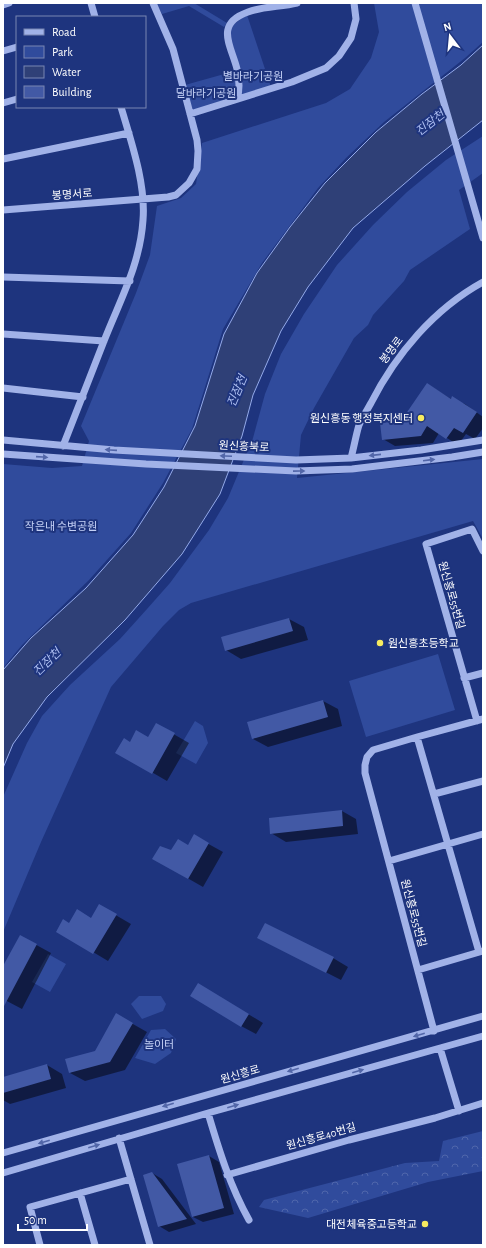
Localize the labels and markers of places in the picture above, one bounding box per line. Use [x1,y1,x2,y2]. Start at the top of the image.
place label: 원신흥동 행정복지센터 [310,413,413,424]
marker: 원신흥동 행정복지센터 [416,413,426,423]
place label: 원신흥초등학교 [388,637,459,649]
marker: 원신흥초등학교 [375,638,385,648]
place label: 대전체육중고등학교 [326,1218,417,1230]
marker: 대전체육중고등학교 [420,1219,430,1229]

